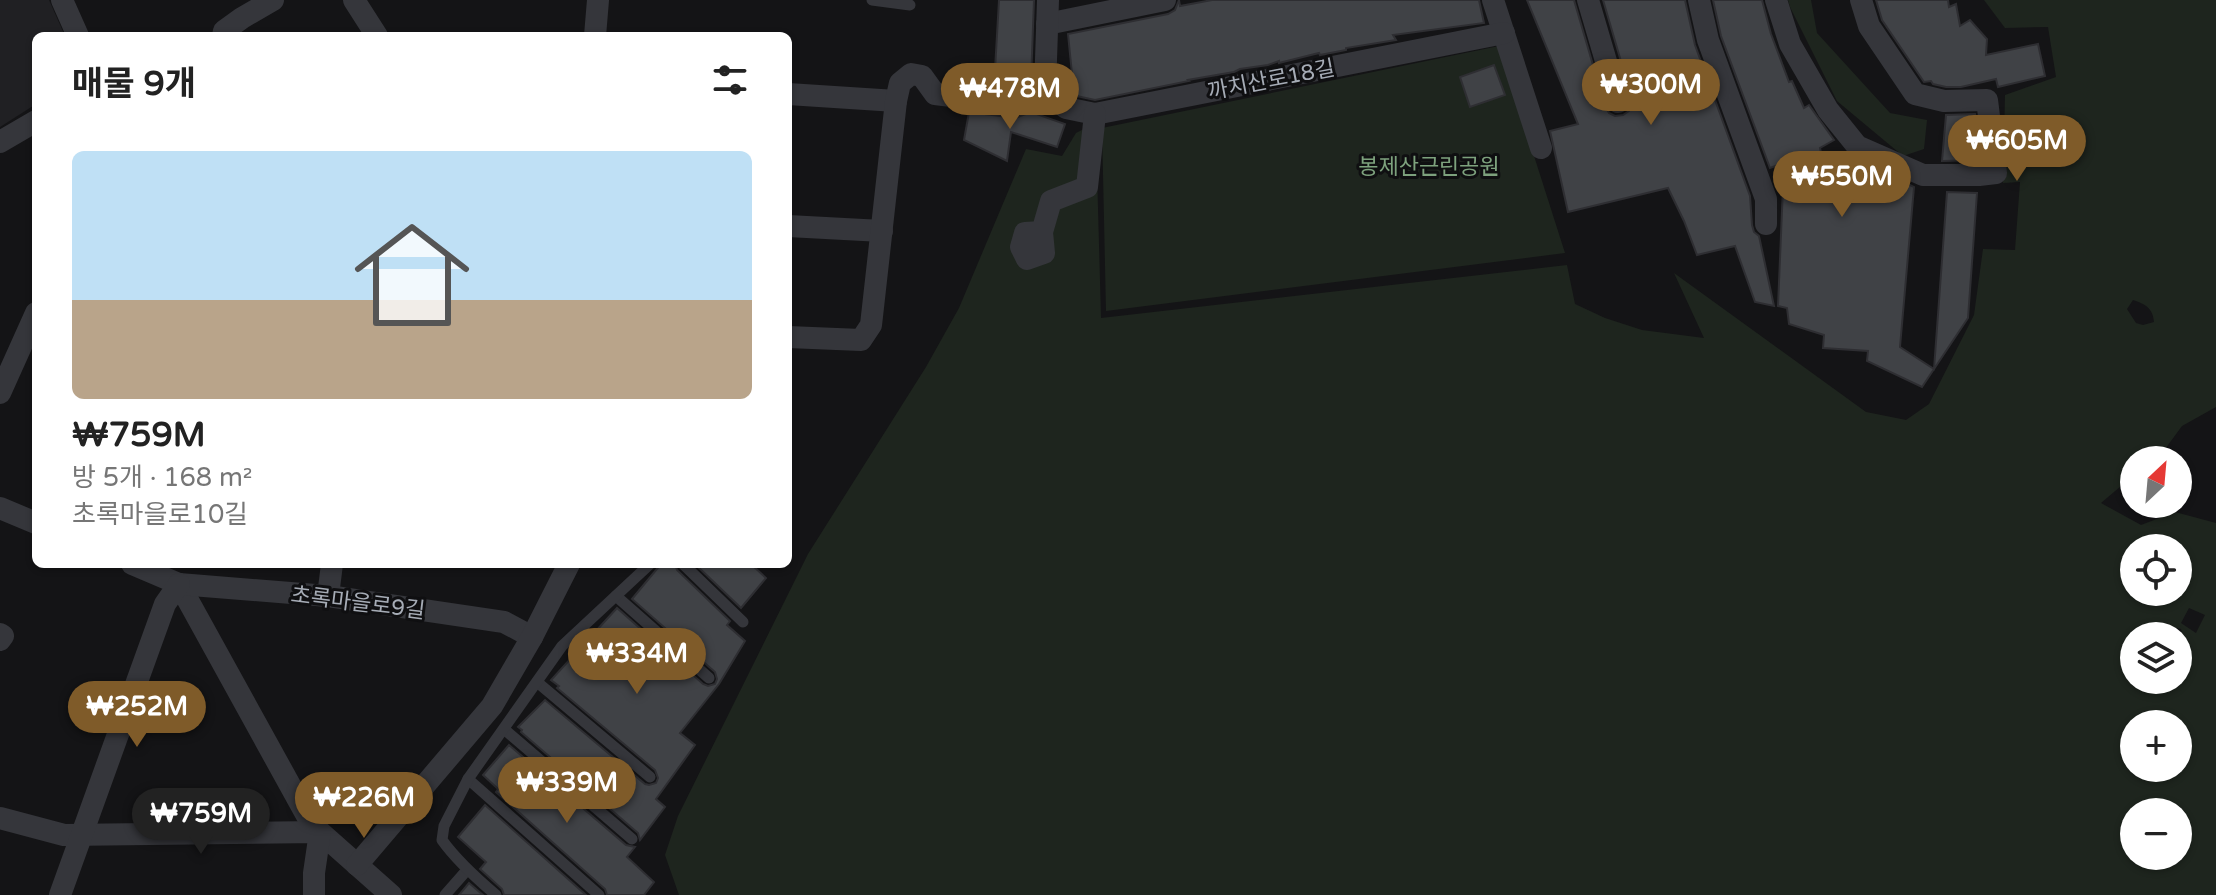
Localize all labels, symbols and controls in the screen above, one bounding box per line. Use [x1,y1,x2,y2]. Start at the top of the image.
street label: 까치산로18길 [1205,55,1337,105]
icon: filters [708,58,752,102]
pin: ₩300M [1595,59,1707,127]
pin: ₩478M [954,63,1066,131]
text: 매물 9개 [72,64,196,105]
text: ₩300M [1600,69,1702,100]
text: ₩478M [959,73,1061,104]
pin: ₩605M [1961,115,2073,183]
text: ₩605M [1966,125,2068,156]
pin: ₩550M [1786,151,1898,219]
park label: 봉제산근린공원 [1358,154,1500,180]
text: ₩550M [1791,161,1893,192]
icon: home [340,203,484,347]
text: ₩759M [72,415,206,456]
north arrow [2120,446,2192,518]
map controls [2120,446,2192,870]
text: 방 5개 · 168 m² [72,462,252,493]
text: 초록마을로10길 [72,499,248,530]
button: locate [2120,534,2192,606]
street label: 초록마을로9길 [289,582,427,624]
button: layers [2120,622,2192,694]
pin: ₩334M [581,628,693,696]
text: ₩334M [586,638,688,669]
pin: ₩252M [81,681,193,749]
text: ₩252M [86,691,188,722]
button: + [2120,710,2192,782]
pin: ₩339M [511,757,623,825]
text: ₩339M [516,767,618,798]
pin: ₩226M [308,772,420,840]
text: ₩226M [313,782,415,813]
pin: ₩759M [145,788,257,856]
text: ₩759M [150,798,252,829]
button: − [2120,798,2192,870]

